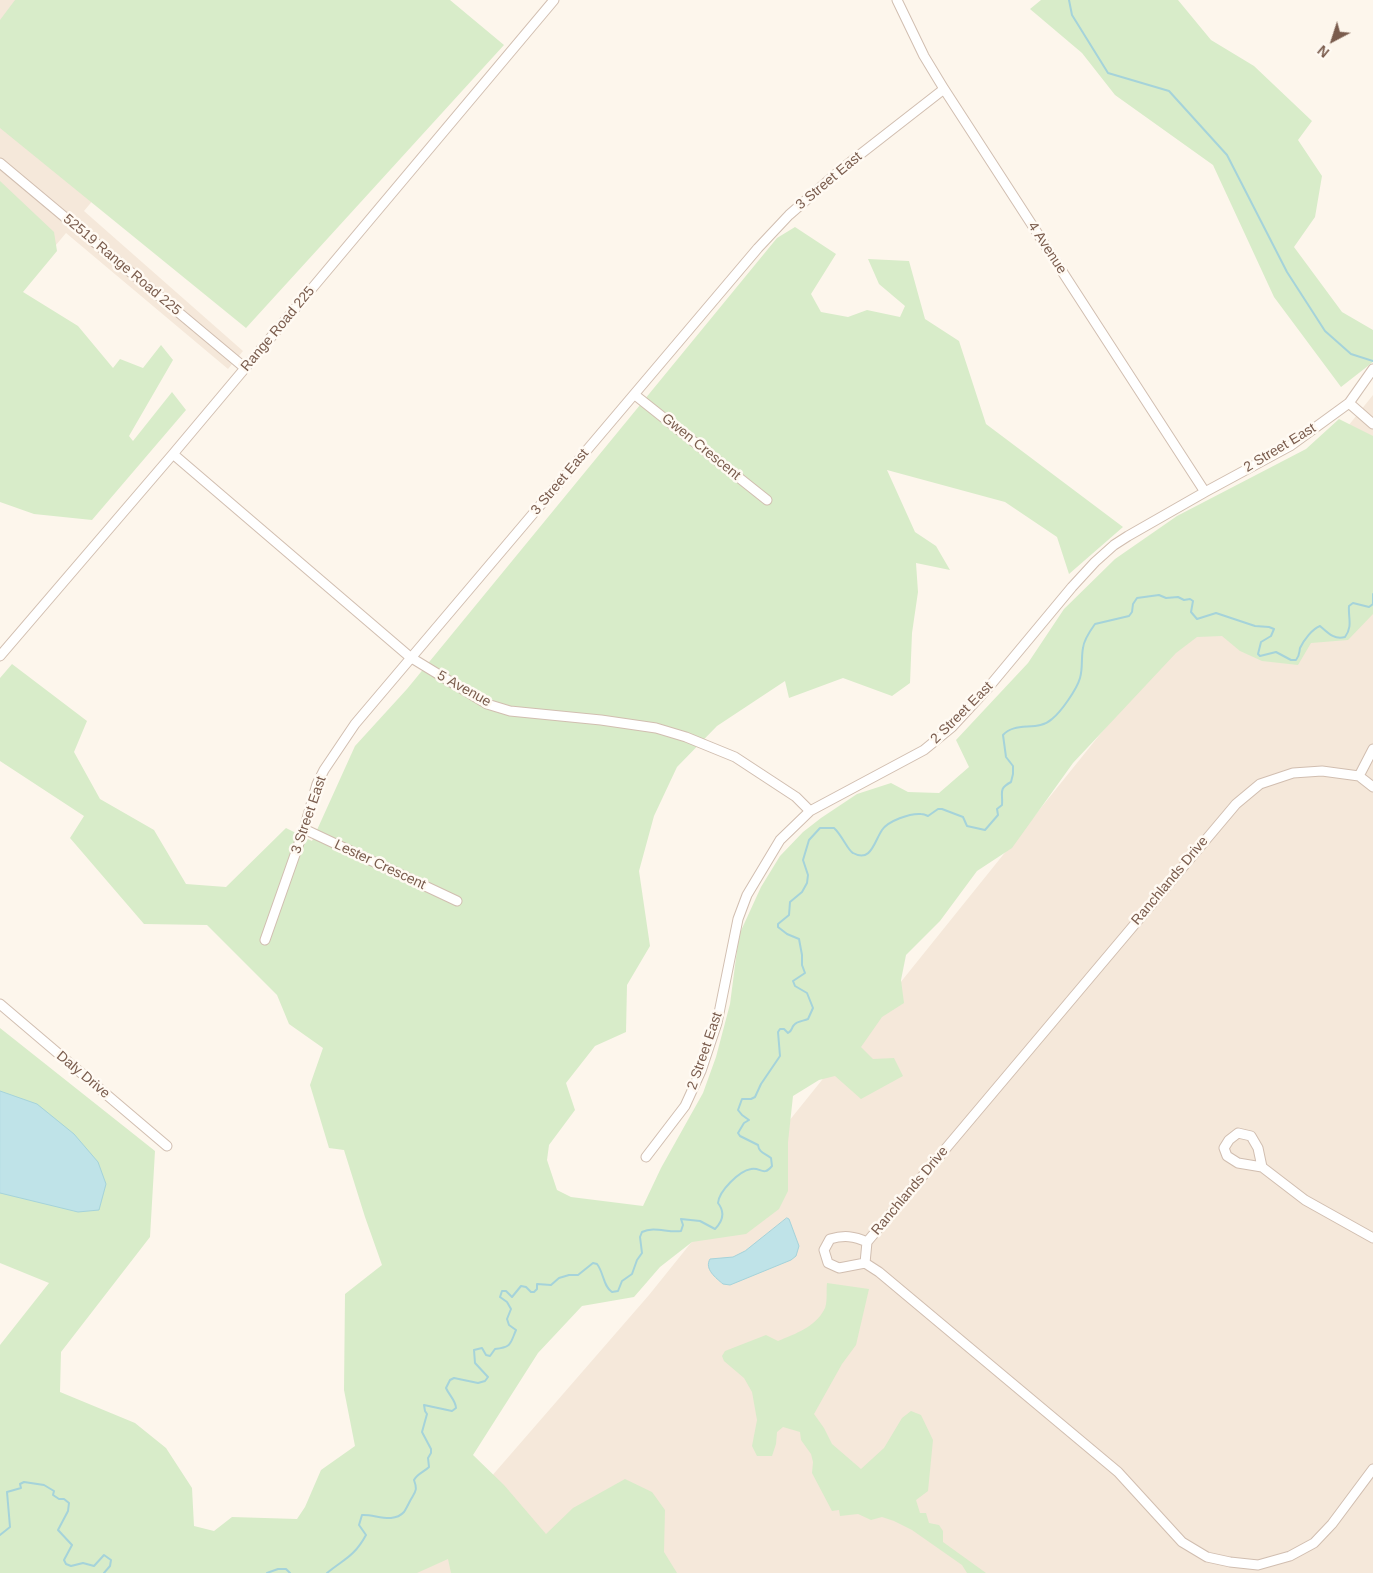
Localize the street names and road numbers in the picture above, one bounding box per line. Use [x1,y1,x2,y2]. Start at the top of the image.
street label: 3 Street East [793,149,865,213]
street label: 52519 Range Road 225 [60,211,184,319]
street label: 4 Avenue [1024,219,1070,277]
street label: Range Road 225 [238,283,318,375]
street label: Gwen Crescent [658,410,744,484]
street label: 2 Street East [1241,420,1319,476]
street label: 3 Street East [528,446,592,518]
street label: 5 Avenue [434,667,494,711]
street label: 2 Street East [927,678,997,748]
street label: 3 Street East [288,774,330,856]
street label: Ranchlands Drive [1128,833,1212,929]
street label: Lester Crescent [332,837,428,893]
street label: 2 Street East [684,1010,726,1092]
street label: Daly Drive [53,1048,113,1102]
street label: Ranchlands Drive [868,1143,952,1239]

